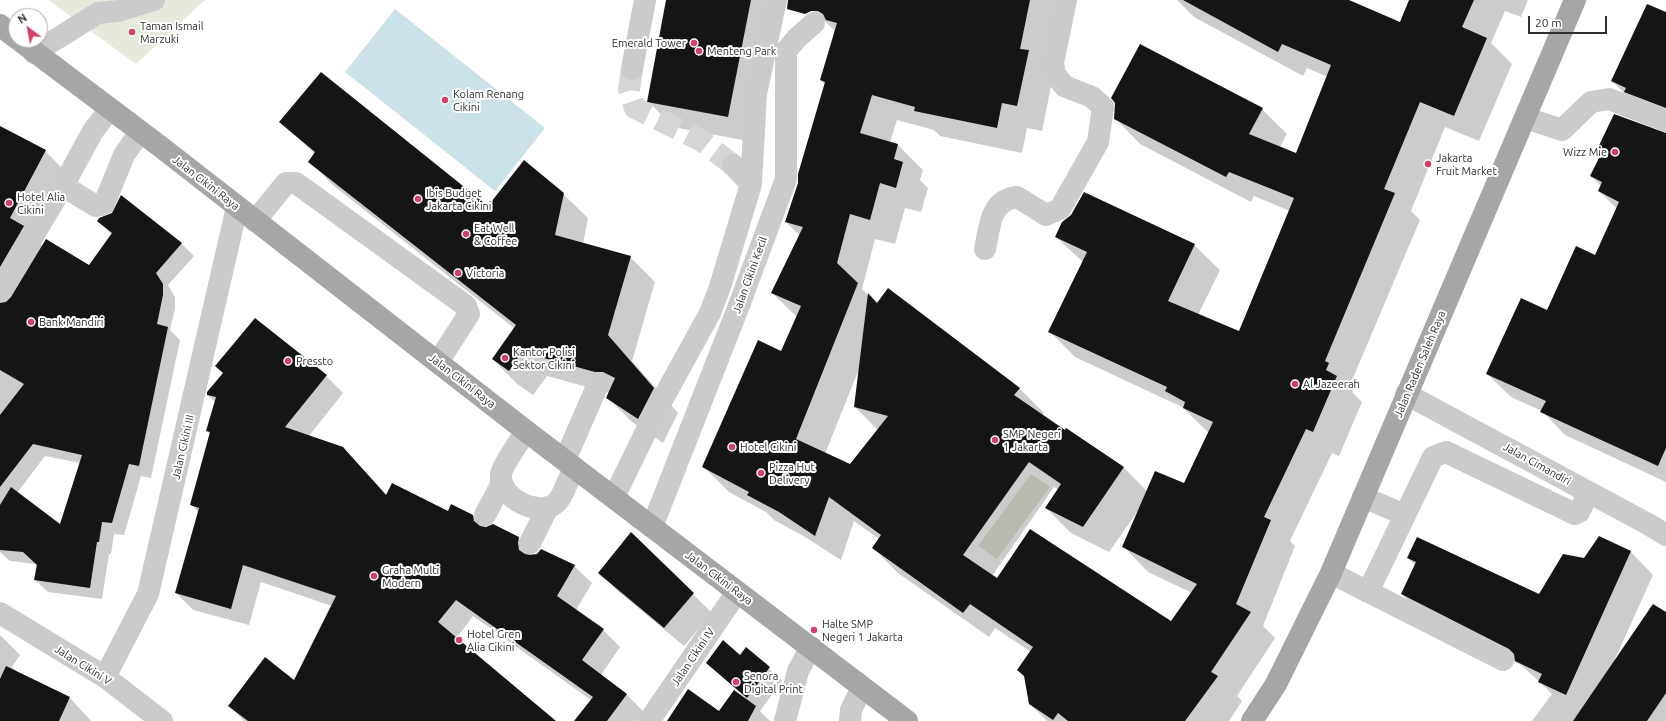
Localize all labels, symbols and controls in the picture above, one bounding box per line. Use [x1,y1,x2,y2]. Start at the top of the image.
north arrow [8,8,48,48]
scale bar [1530,8,1609,34]
text: N [16,11,29,26]
text: 20 m [1535,16,1562,29]
place label: Taman Ismail Marzuki [140,19,204,45]
marker: Taman Ismail Marzuki [127,27,137,37]
place label: Emerald Tower [612,36,686,50]
marker: Emerald Tower [689,38,699,48]
place label: Menteng Park [707,44,776,58]
marker: Menteng Park [694,46,704,56]
place label: Kolam Renang Cikini [453,87,524,113]
marker: Kolam Renang Cikini [440,95,450,105]
place label: Wizz Mie [1563,145,1607,159]
marker: Wizz Mie [1610,147,1620,157]
place label: Jakarta Fruit Market [1436,151,1497,177]
street label: Jalan Cikini Raya [170,153,242,213]
marker: Jakarta Fruit Market [1423,159,1433,169]
place label: Ibis Budget Jakarta Cikini [426,186,492,212]
place label: Hotel Alia Cikini [17,190,65,216]
marker: Ibis Budget Jakarta Cikini [413,194,423,204]
marker: Hotel Alia Cikini [4,198,14,208]
place label: Eat Well & Coffee [474,221,517,247]
marker: Eat Well & Coffee [461,229,471,239]
street label: Jalan Cikini Kecil [730,235,770,315]
place label: Victoria [466,266,504,280]
marker: Victoria [453,268,463,278]
street label: Jalan Raden Saleh Raya [1391,309,1449,419]
place label: Bank Mandiri [39,315,103,329]
marker: Bank Mandiri [26,317,36,327]
place label: Kantor Polisi Sektor Cikini [513,345,575,371]
street label: Jalan Cikini Raya [426,351,498,411]
marker: Kantor Polisi Sektor Cikini [500,353,510,363]
place label: Pressto [296,354,333,368]
marker: Pressto [283,356,293,366]
place label: Al Jazeerah [1303,377,1360,391]
marker: Al Jazeerah [1290,379,1300,389]
street label: Jalan Cikini III [169,413,197,481]
place label: SMP Negeri 1 Jakarta [1003,427,1061,453]
marker: SMP Negeri 1 Jakarta [990,435,1000,445]
place label: Hotel Cikini [740,440,796,454]
street label: Jalan Cimandiri [1501,440,1573,488]
marker: Hotel Cikini [727,442,737,452]
place label: Pizza Hut Delivery [769,460,815,486]
marker: Pizza Hut Delivery [756,468,766,478]
street label: Jalan Cikini Raya [683,548,755,608]
place label: Graha Multi Modern [382,563,439,589]
marker: Graha Multi Modern [369,571,379,581]
place label: Halte SMP Negeri 1 Jakarta [822,617,903,643]
street label: Jalan Cikini IV [669,625,717,689]
marker: Halte SMP Negeri 1 Jakarta [809,625,819,635]
place label: Hotel Gren Alia Cikini [467,627,521,653]
marker: Hotel Gren Alia Cikini [454,635,464,645]
street label: Jalan Cikini V [52,642,114,688]
place label: Senora Digital Print [744,669,803,695]
marker: Senora Digital Print [731,677,741,687]

